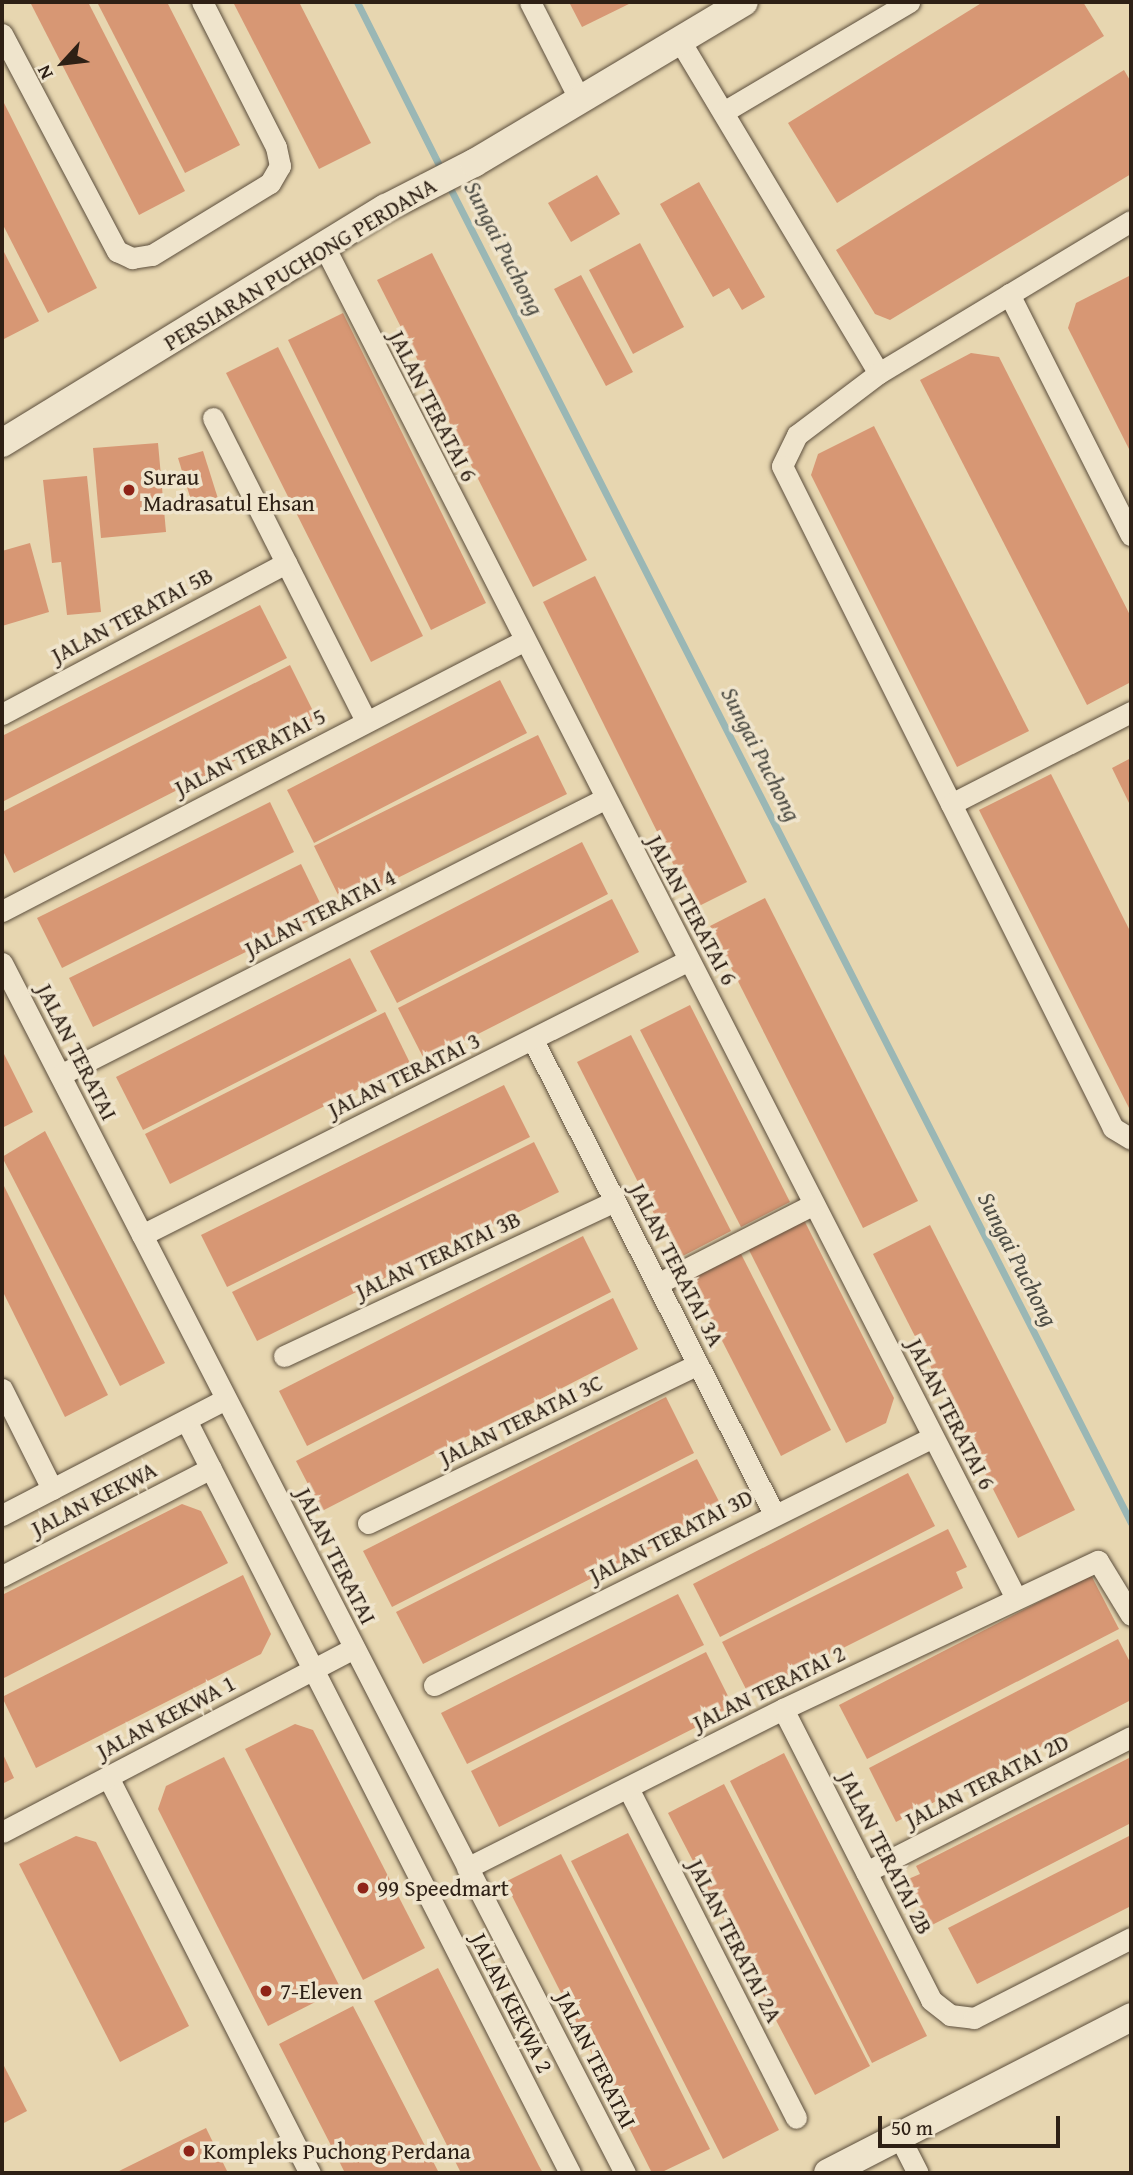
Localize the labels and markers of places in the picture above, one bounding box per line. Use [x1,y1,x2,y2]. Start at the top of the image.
place label: Surau Madrasatul Ehsan [143,463,315,517]
marker: Surau Madrasatul Ehsan [121,482,137,498]
place label: 99 Speedmart [377,1874,509,1902]
marker: 99 Speedmart [355,1880,371,1896]
place label: 7-Eleven [280,1977,362,2005]
marker: 7-Eleven [258,1983,274,1999]
place label: Kompleks Puchong Perdana [203,2137,471,2165]
marker: Kompleks Puchong Perdana [181,2143,197,2159]

